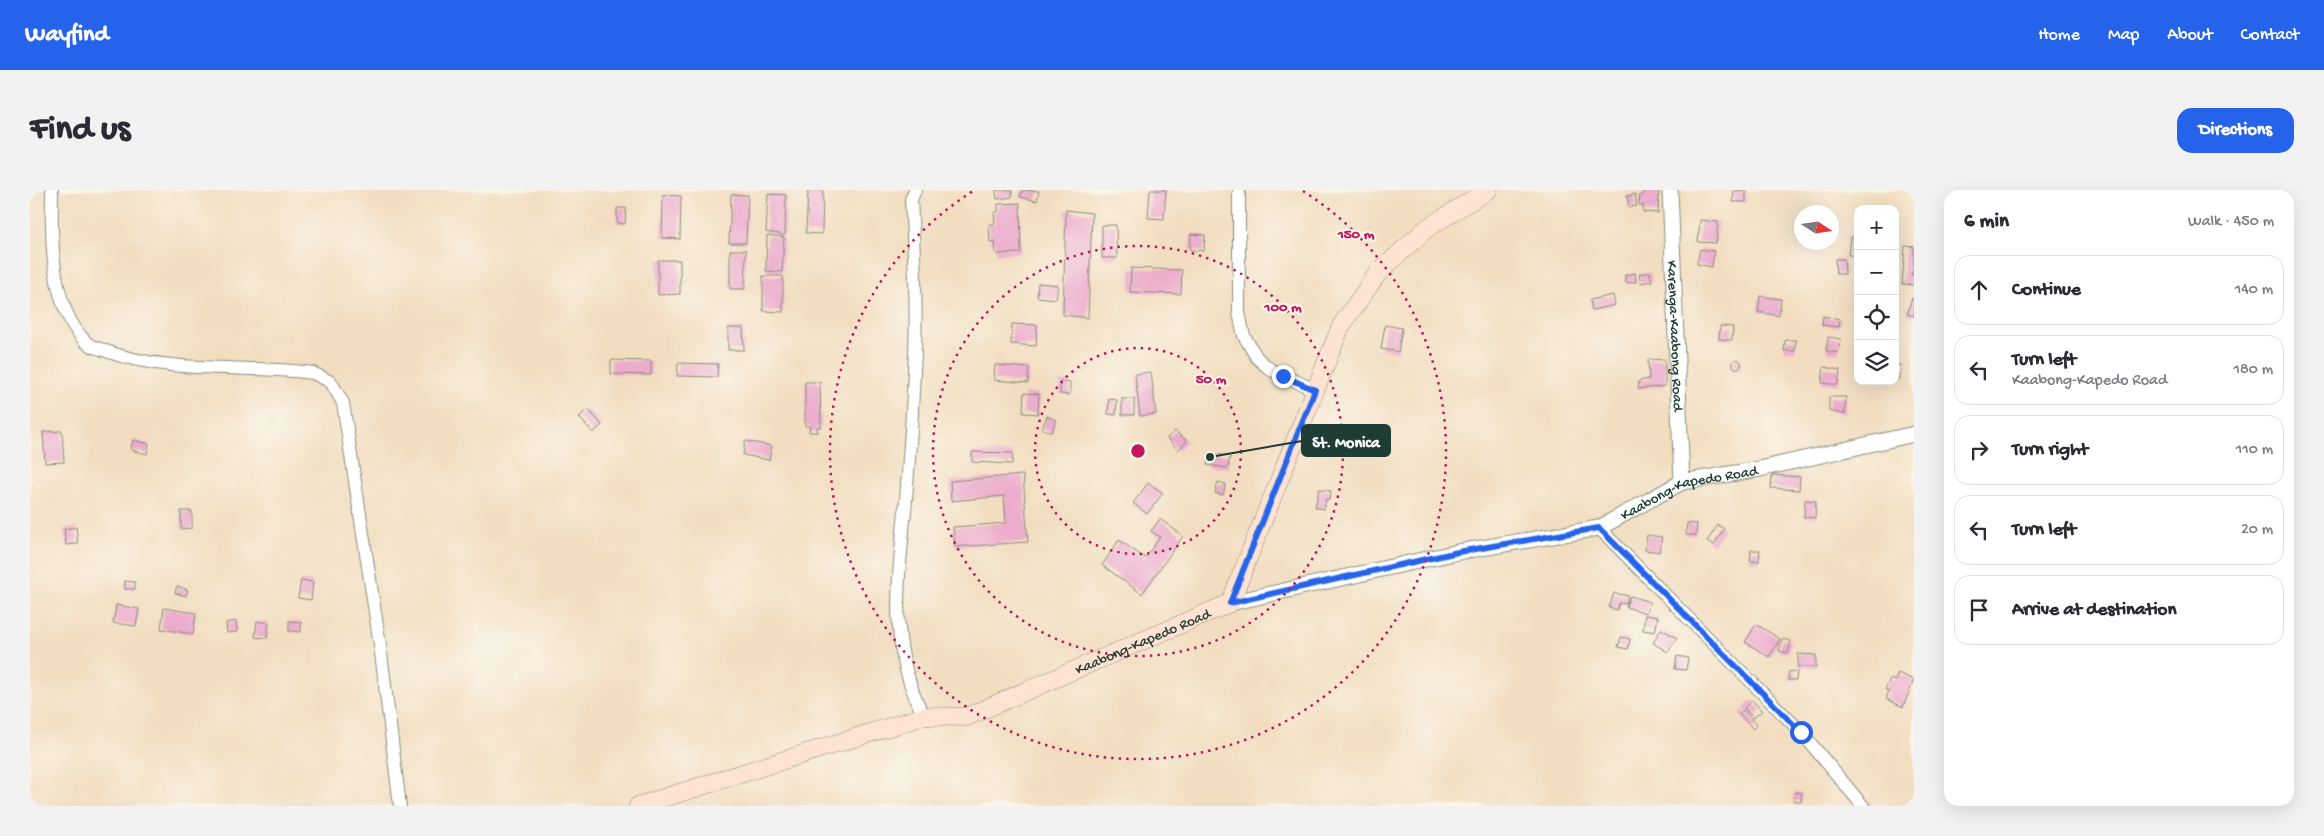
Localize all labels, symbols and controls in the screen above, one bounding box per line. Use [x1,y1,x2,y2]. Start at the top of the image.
text: Wayfind [25,21,109,50]
text: Home [2038,25,2080,46]
text: Map [2108,25,2139,46]
text: About [2167,25,2213,46]
text: Contact [2241,25,2299,46]
button: Directions [2177,108,2294,153]
text: Find us [30,110,130,151]
north arrow [1794,205,1839,250]
map controls [1854,205,1899,385]
button: + [1854,205,1899,250]
text: 6 min [1964,210,2009,235]
text: Walk · 450 m [2188,213,2274,232]
text: 150 m [1337,226,1375,244]
button: − [1854,250,1899,295]
street label: Karenga-Kaabong Road [1662,260,1686,413]
icon: ahead [1965,276,1993,304]
text: Continue [2012,279,2081,302]
text: 140 m [2235,281,2273,300]
button: locate [1854,295,1899,340]
text: 100 m [1263,299,1302,317]
button: layers [1854,340,1899,385]
text: Turn left [2012,349,2076,372]
icon: left [1965,356,1993,384]
text: 180 m [2234,361,2273,380]
route end [1272,365,1295,388]
text: 50 m [1196,371,1227,389]
text: Kaabong-Kapedo Road [2012,372,2167,391]
callout: St. Monica [1302,425,1390,456]
text: St. Monica [1312,435,1381,454]
icon: right [1965,436,1993,464]
text: Turn right [2012,439,2088,462]
text: 110 m [2236,441,2273,460]
centre of rings [1129,442,1147,460]
street label: Kaabong-Kapedo Road [1618,462,1760,525]
icon: left [1965,516,1993,544]
text: Turn left [2012,519,2076,542]
text: 20 m [2241,521,2273,540]
icon: arrive [1965,596,1993,624]
text: Arrive at destination [2012,599,2176,622]
street label: Kaabong-Kapedo Road [1073,605,1215,680]
route start [1790,721,1813,744]

